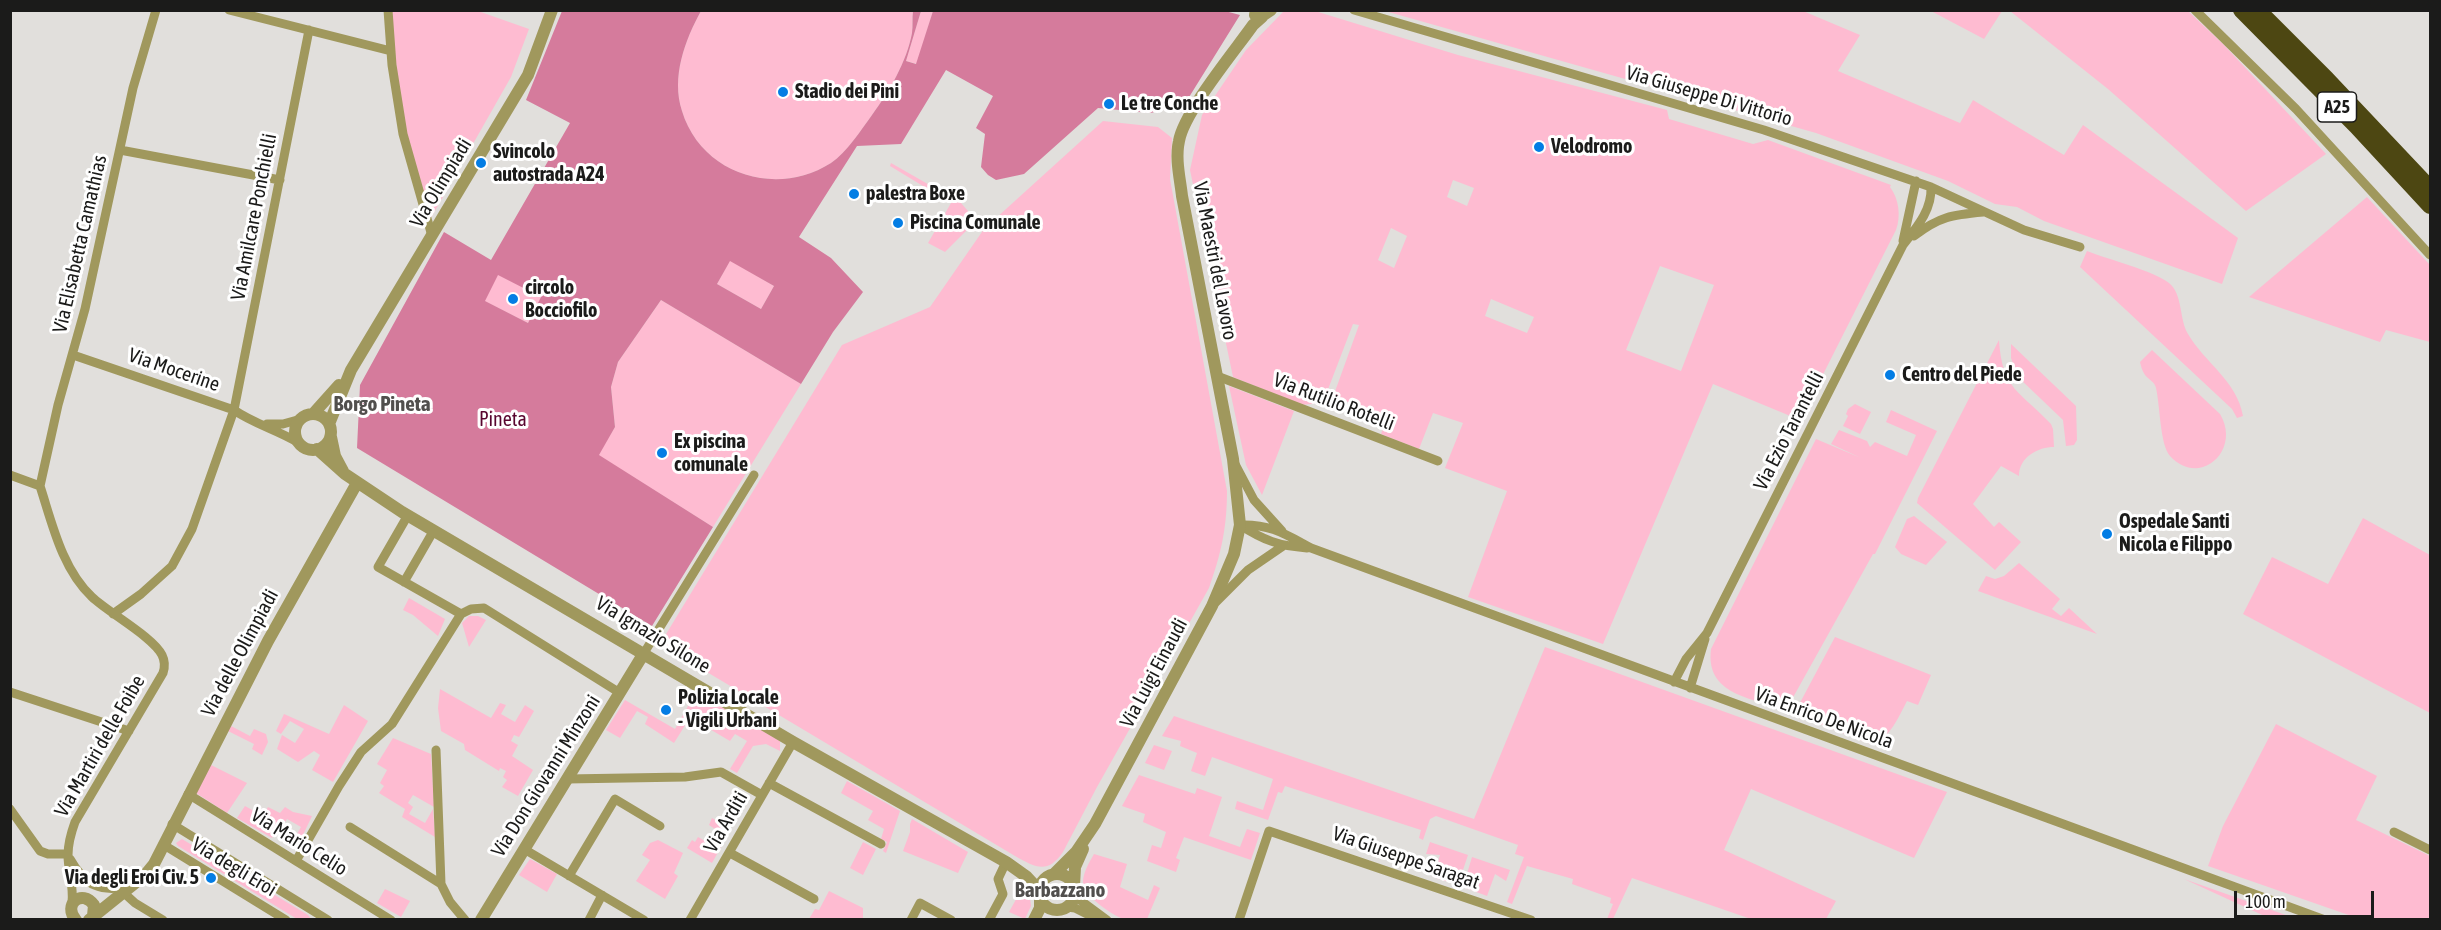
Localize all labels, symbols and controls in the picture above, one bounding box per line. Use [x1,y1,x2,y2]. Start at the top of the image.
street label: Via Giuseppe Di Vittorio [1623,61,1795,131]
place label: Stadio dei Pini [795,80,899,104]
marker: Stadio dei Pini [776,85,790,99]
place label: Le tre Conche [1121,92,1218,116]
road number: A25 [2318,92,2356,122]
marker: Le tre Conche [1102,97,1116,111]
street label: Via Amilcare Ponchielli [226,132,282,302]
street label: Via Olimpiadi [405,134,477,232]
place label: Velodromo [1551,135,1632,159]
place label: Svincolo autostrada A24 [493,140,605,187]
marker: Velodromo [1532,140,1546,154]
street label: Via Elisabetta Camathias [48,153,112,335]
marker: Svincolo autostrada A24 [474,156,488,170]
street label: Via Maestri del Lavoro [1188,180,1242,342]
place label: palestra Boxe [866,182,965,206]
marker: palestra Boxe [847,187,861,201]
place label: Piscina Comunale [910,211,1041,235]
marker: Piscina Comunale [891,216,905,230]
place label: circolo Bocciofilo [525,276,597,323]
marker: circolo Bocciofilo [506,292,520,306]
street label: Via Mocerine [125,343,223,397]
place label: Centro del Piede [1902,363,2022,387]
street label: Via Rutilio Rotelli [1270,368,1398,436]
street label: Via Ezio Tarantelli [1749,368,1829,494]
marker: Centro del Piede [1883,368,1897,382]
district label: Borgo Pineta [333,391,431,417]
park label: Pineta [479,408,527,432]
place label: Ex piscina comunale [674,430,748,477]
marker: Ex piscina comunale [655,446,669,460]
place label: Ospedale Santi Nicola e Filippo [2119,510,2232,557]
marker: Ospedale Santi Nicola e Filippo [2100,527,2114,541]
street label: Via delle Olimpiadi [196,585,284,721]
street label: Via Ignazio Silone [591,591,715,679]
street label: Via Luigi Einaudi [1115,614,1193,732]
street label: Via Martiri delle Foibe [50,671,150,821]
street label: Via Enrico De Nicola [1752,682,1896,754]
place label: Polizia Locale - Vigili Urbani [678,686,779,733]
street label: Via Don Giovanni Minzoni [486,691,606,861]
marker: Polizia Locale - Vigili Urbani [659,703,673,717]
street label: Via Arditi [699,787,753,857]
street label: Via Mario Celio [246,803,352,881]
street label: Via Giuseppe Saragat [1329,822,1483,894]
street label: Via degli Eroi [187,832,281,902]
place label: Via degli Eroi Civ. 5 [65,866,199,890]
marker: Via degli Eroi Civ. 5 [204,871,218,885]
district label: Barbazzano [1015,877,1105,903]
scale bar [2237,879,2376,917]
text: 100 m [2245,891,2286,912]

